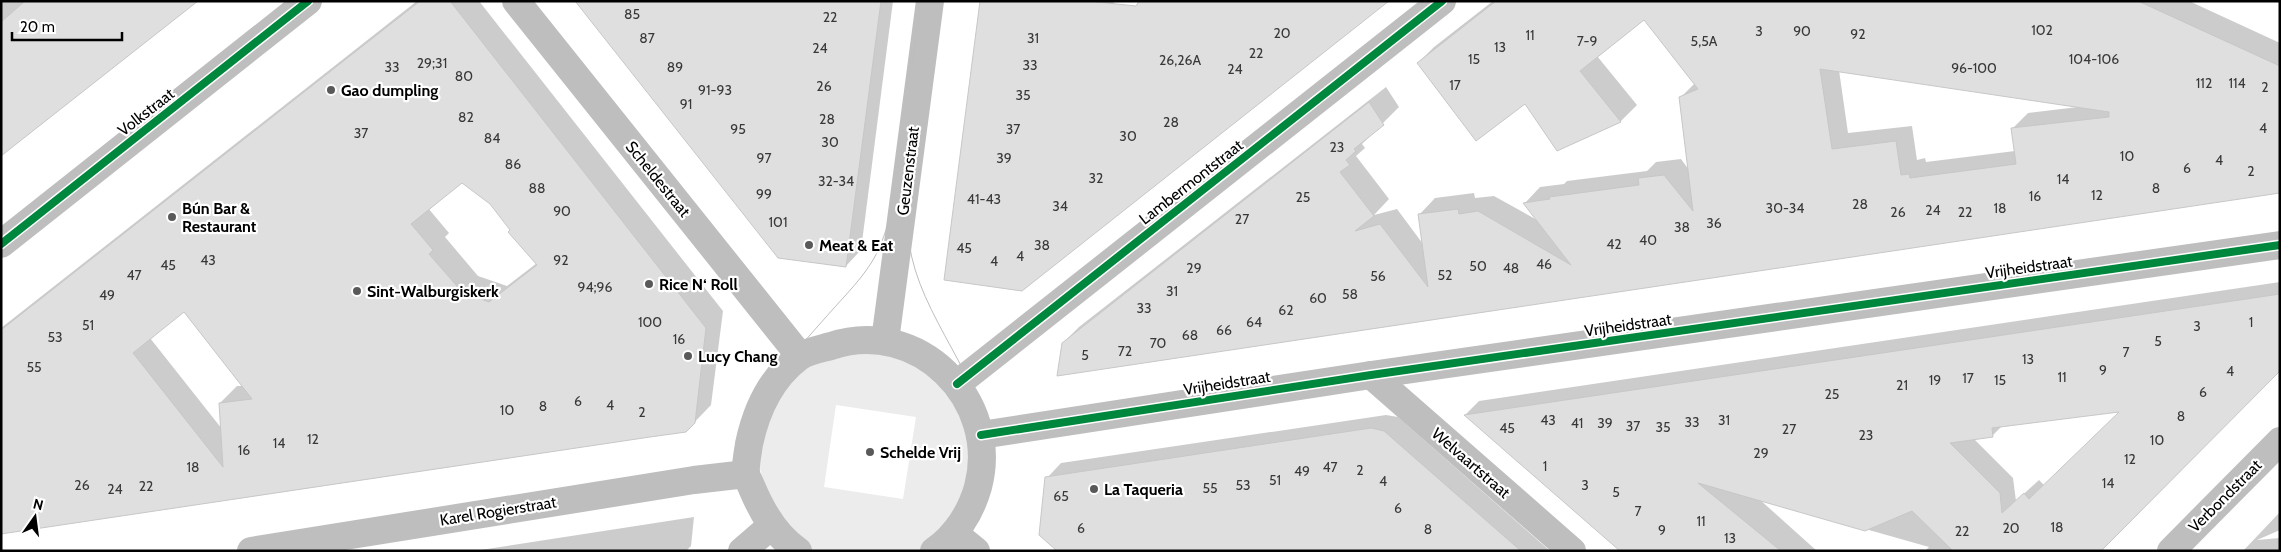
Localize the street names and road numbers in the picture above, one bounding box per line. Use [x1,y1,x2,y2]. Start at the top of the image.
street label: Volkstraat [114,84,178,140]
street label: Geuzenstraat [893,125,923,216]
street label: Lambermontstraat [1135,135,1247,228]
street label: Scheldestraat [622,137,695,221]
street label: Vrijheidstraat [1984,251,2074,283]
street label: Vrijheidstraat [1583,309,1673,341]
street label: Vrijheidstraat [1182,367,1272,399]
street label: Welvaartstraat [1428,424,1514,503]
street label: Verbondstraat [2185,455,2266,536]
street label: Karel Rogierstraat [438,492,558,530]

